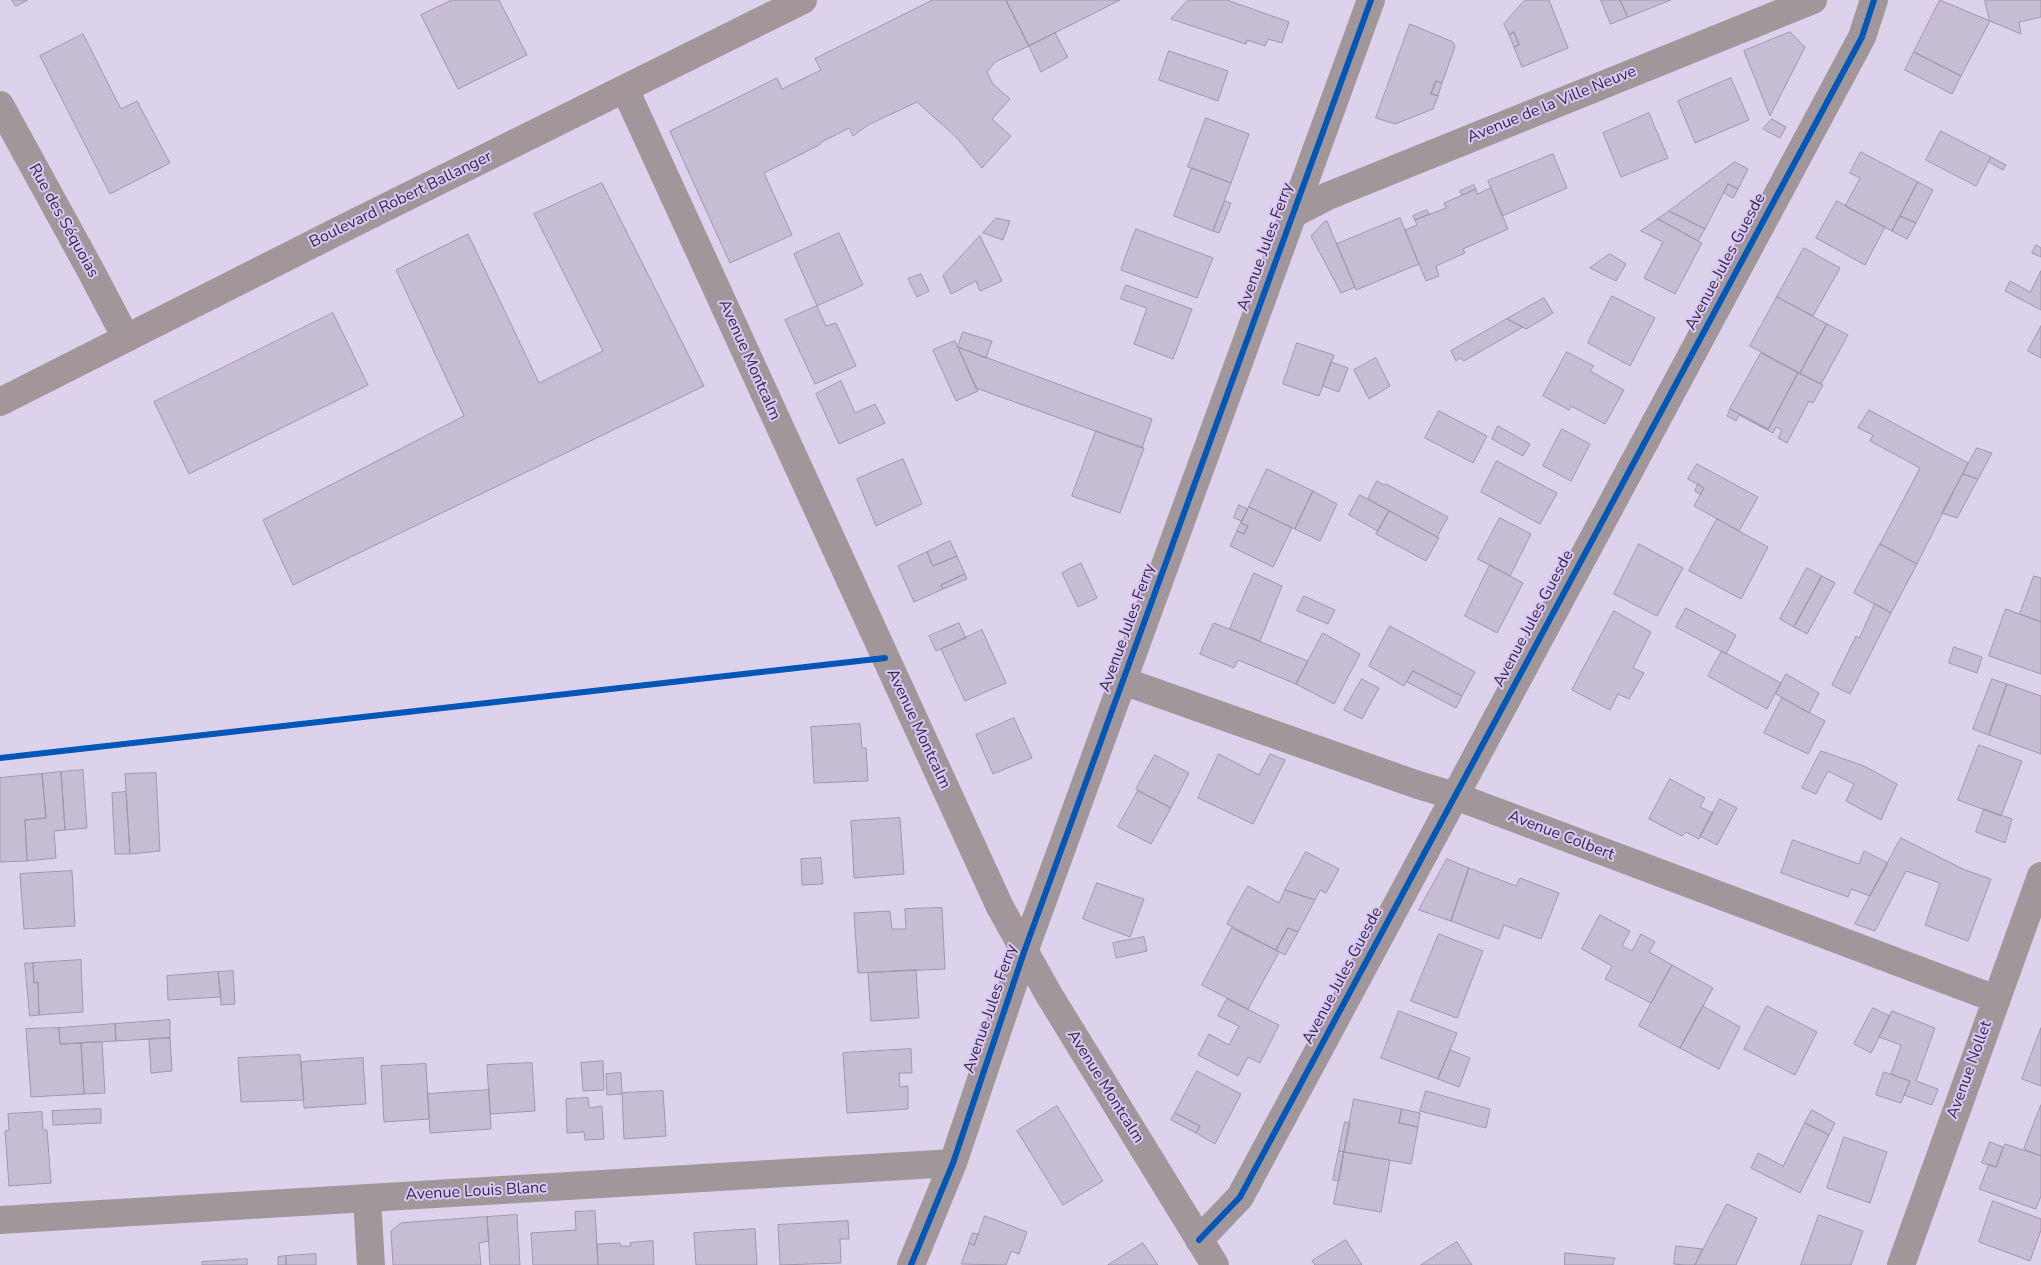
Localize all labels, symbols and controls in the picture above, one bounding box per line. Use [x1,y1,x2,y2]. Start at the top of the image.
street label: Avenue de la Ville Neuve [1465,62,1639,148]
street label: Boulevard Robert Ballanger [307,147,495,253]
street label: Rue des Séquoias [24,161,102,281]
street label: Avenue Jules Ferry [1234,180,1298,314]
street label: Avenue Jules Guesde [1682,190,1770,334]
street label: Avenue Montcalm [714,297,784,423]
street label: Avenue Jules Guesde [1490,547,1578,691]
street label: Avenue Jules Ferry [1096,561,1160,695]
street label: Avenue Montcalm [882,666,954,792]
street label: Avenue Colbert [1505,807,1617,865]
street label: Avenue Jules Guesde [1299,904,1387,1048]
street label: Avenue Jules Ferry [960,942,1022,1076]
street label: Avenue Nollet [1943,1018,1997,1122]
street label: Avenue Montcalm [1062,1027,1148,1147]
street label: Avenue Louis Blanc [405,1179,547,1205]

